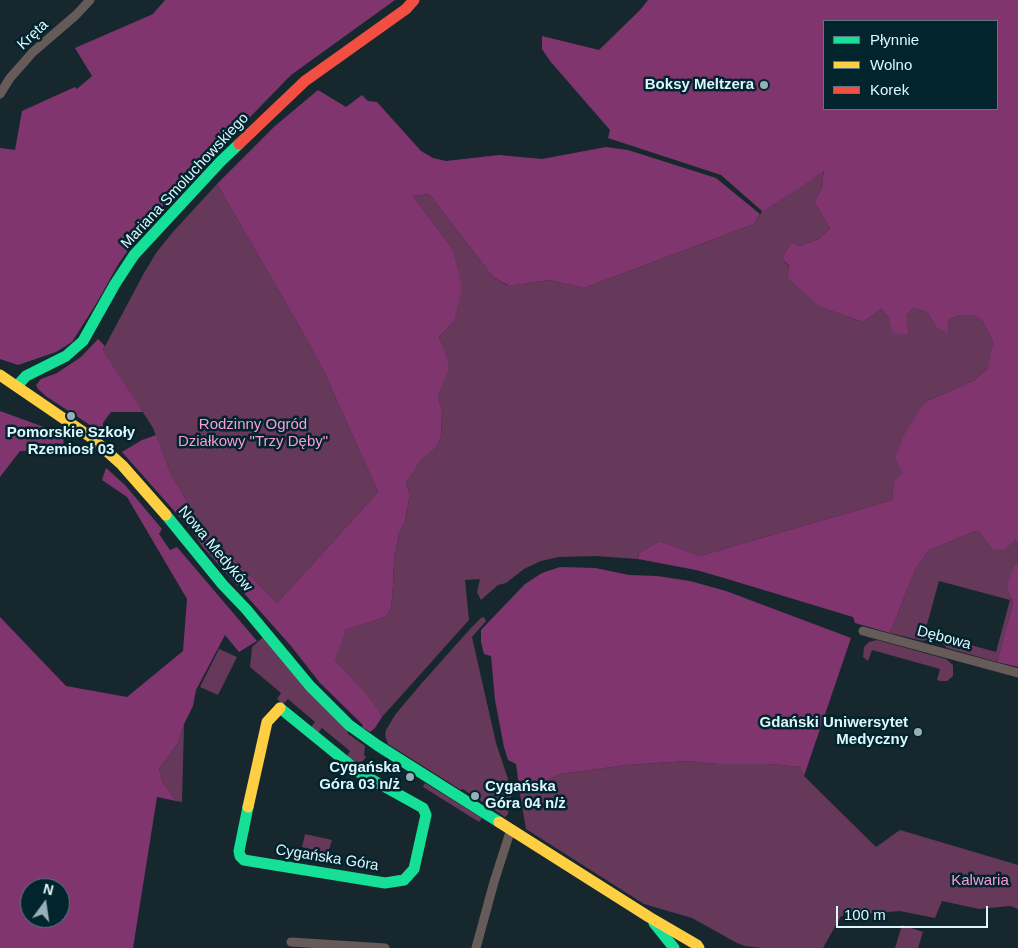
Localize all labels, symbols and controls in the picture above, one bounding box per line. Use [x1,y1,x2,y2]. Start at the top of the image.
street label: Kręta [14,16,52,54]
legend [823,20,998,110]
text: Płynnie [870,31,919,48]
text: Wolno [870,56,912,73]
place label: Boksy Meltzera [645,76,754,94]
marker: Boksy Meltzera [758,79,770,91]
text: Korek [870,81,909,98]
street label: Mariana Smoluchowskiego [117,109,253,253]
marker: Pomorskie Szkoły Rzemiosł 03 [65,410,77,422]
park label: Rodzinny Ogród Działkowy "Trzy Dęby" [178,416,328,451]
place label: Pomorskie Szkoły Rzemiosł 03 [7,424,135,459]
street label: Nowa Medyków [174,503,256,595]
street label: Dębowa [915,622,973,654]
place label: Gdański Uniwersytet Medyczny [760,714,908,749]
marker: Gdański Uniwersytet Medyczny [912,726,924,738]
place label: Cygańska Góra 03 n/ż [319,759,400,794]
marker: Cygańska Góra 03 n/ż [404,771,416,783]
place label: Cygańska Góra 04 n/ż [485,778,566,813]
marker: Cygańska Góra 04 n/ż [469,790,481,802]
street label: Cygańska Góra [274,841,380,875]
park label: Kalwaria [951,872,1009,890]
north arrow [20,878,70,928]
text: N [42,880,55,898]
scale bar [838,896,990,928]
text: 100 m [844,906,886,923]

